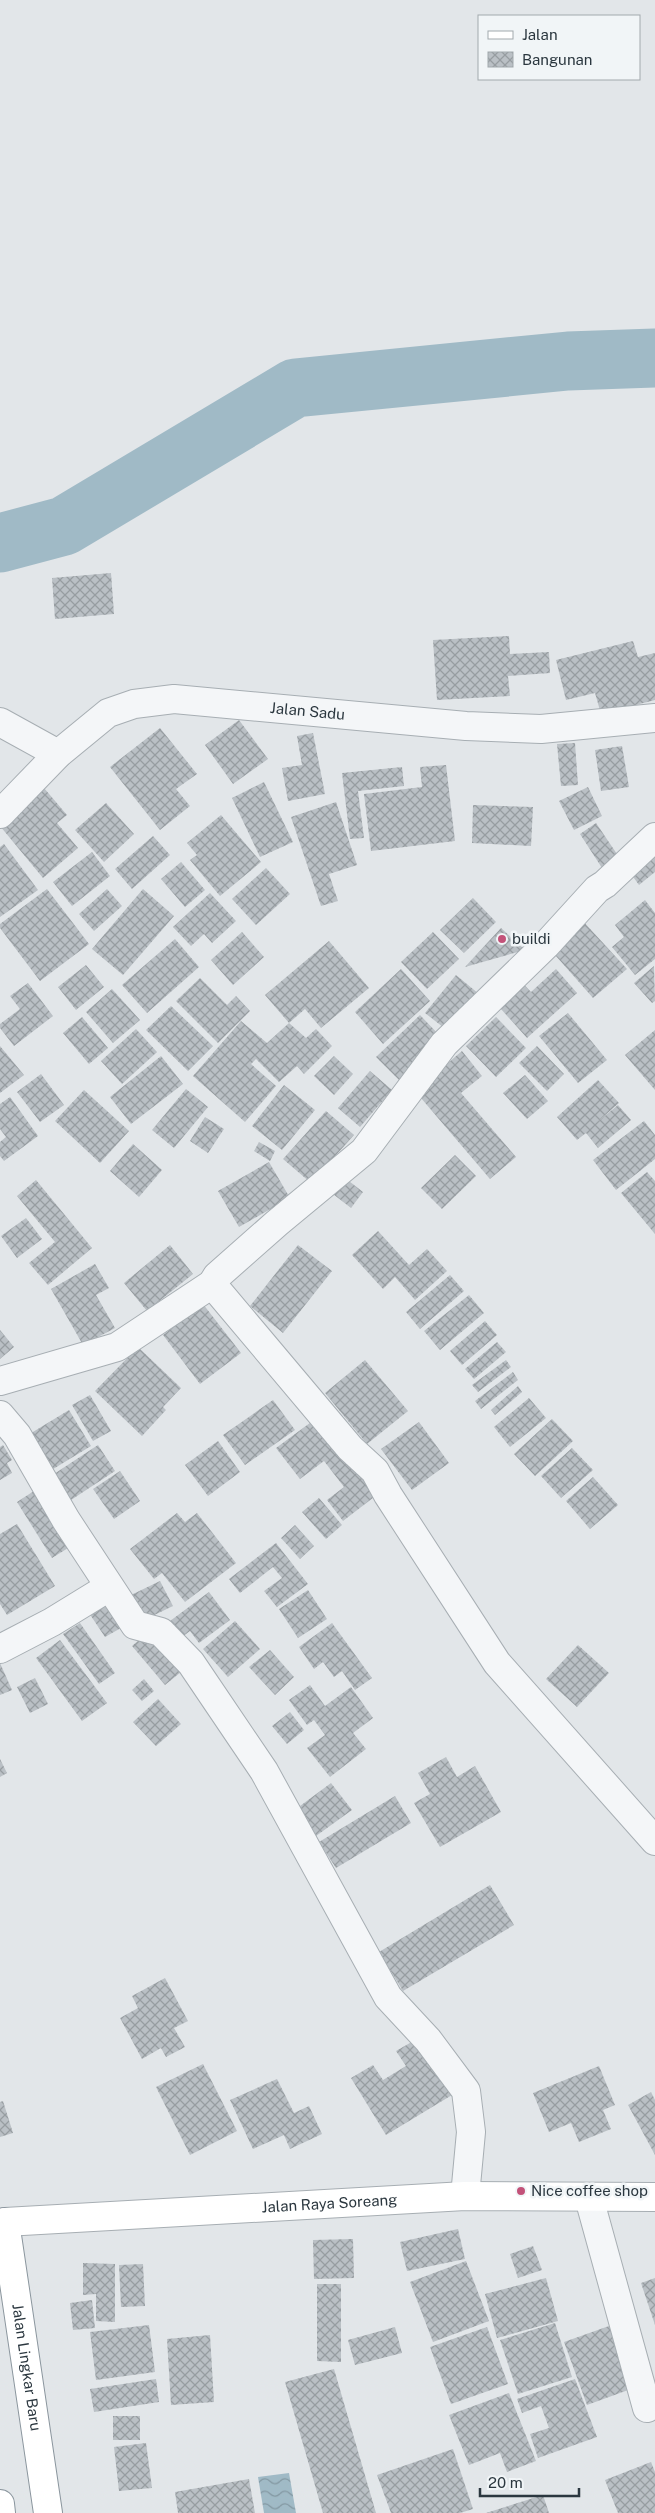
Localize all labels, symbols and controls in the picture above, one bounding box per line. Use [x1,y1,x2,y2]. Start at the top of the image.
legend [478,15,640,80]
text: Jalan [522,26,558,43]
text: Bangunan [522,51,593,68]
street label: Jalan Sadu [269,699,346,723]
place label: buildi [512,930,550,947]
marker: buildi [496,933,508,945]
place label: Nice coffee shop [531,2182,648,2199]
marker: Nice coffee shop [515,2185,527,2197]
street label: Jalan Raya Soreang [261,2191,398,2215]
street label: Jalan Lingkar Baru [9,2302,45,2432]
scale bar [480,2466,579,2498]
text: 20 m [488,2474,523,2491]

